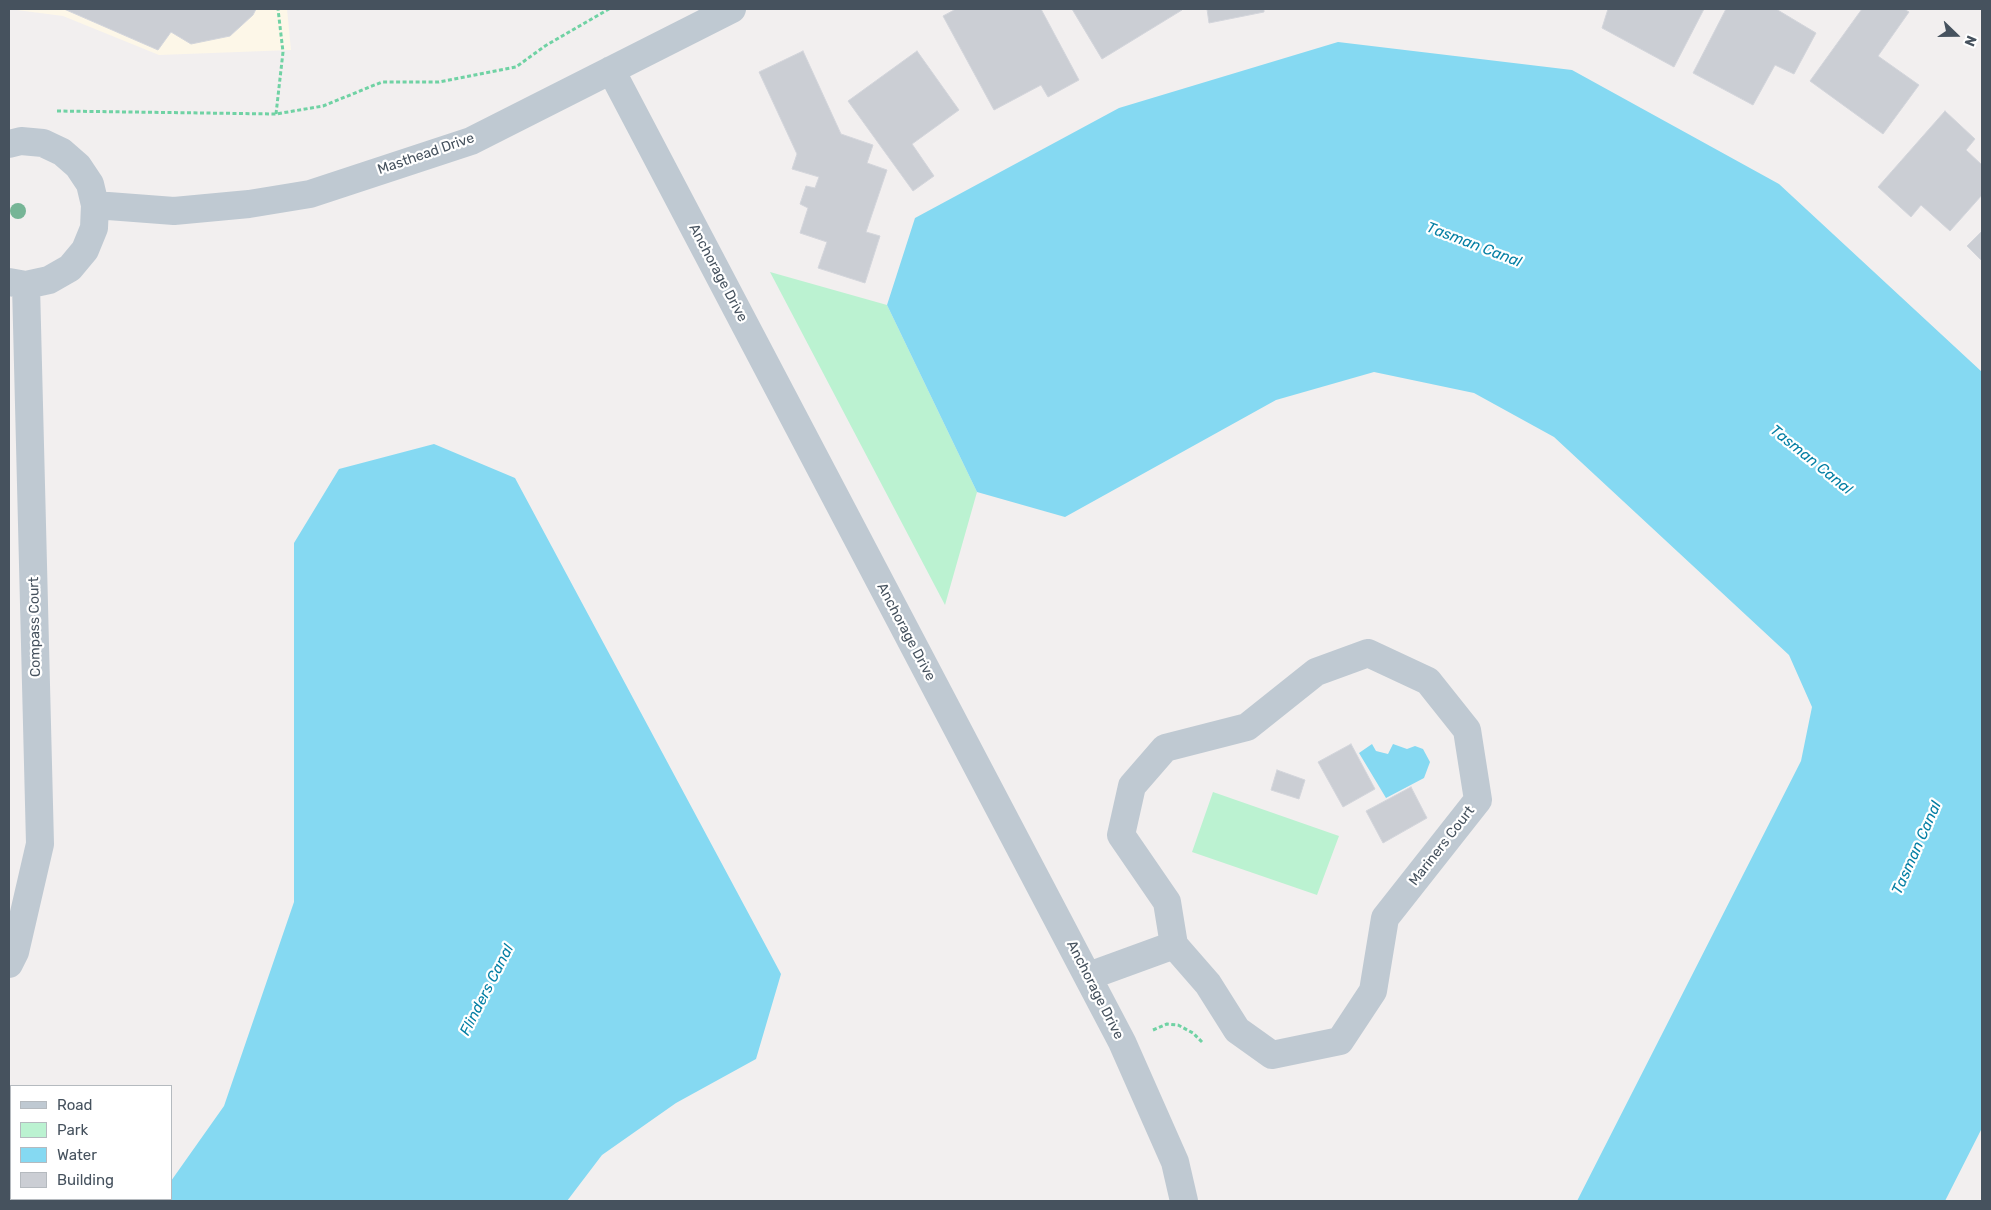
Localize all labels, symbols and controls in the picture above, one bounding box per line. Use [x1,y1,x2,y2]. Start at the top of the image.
north arrow [1931,10,1981,60]
text: N [1961,33,1980,49]
street label: Masthead Drive [376,130,476,178]
water label: Tasman Canal [1424,219,1524,271]
street label: Anchorage Drive [685,221,751,325]
water label: Tasman Canal [1766,421,1856,499]
street label: Compass Court [26,577,44,677]
street label: Anchorage Drive [873,580,939,684]
water label: Tasman Canal [1888,799,1946,897]
street label: Mariners Court [1406,803,1478,889]
street label: Anchorage Drive [1063,938,1127,1042]
water label: Flinders Canal [456,941,518,1039]
legend [10,1085,172,1200]
text: Road [57,1096,93,1114]
text: Park [57,1121,88,1139]
text: Water [57,1146,97,1164]
text: Building [57,1171,114,1189]

